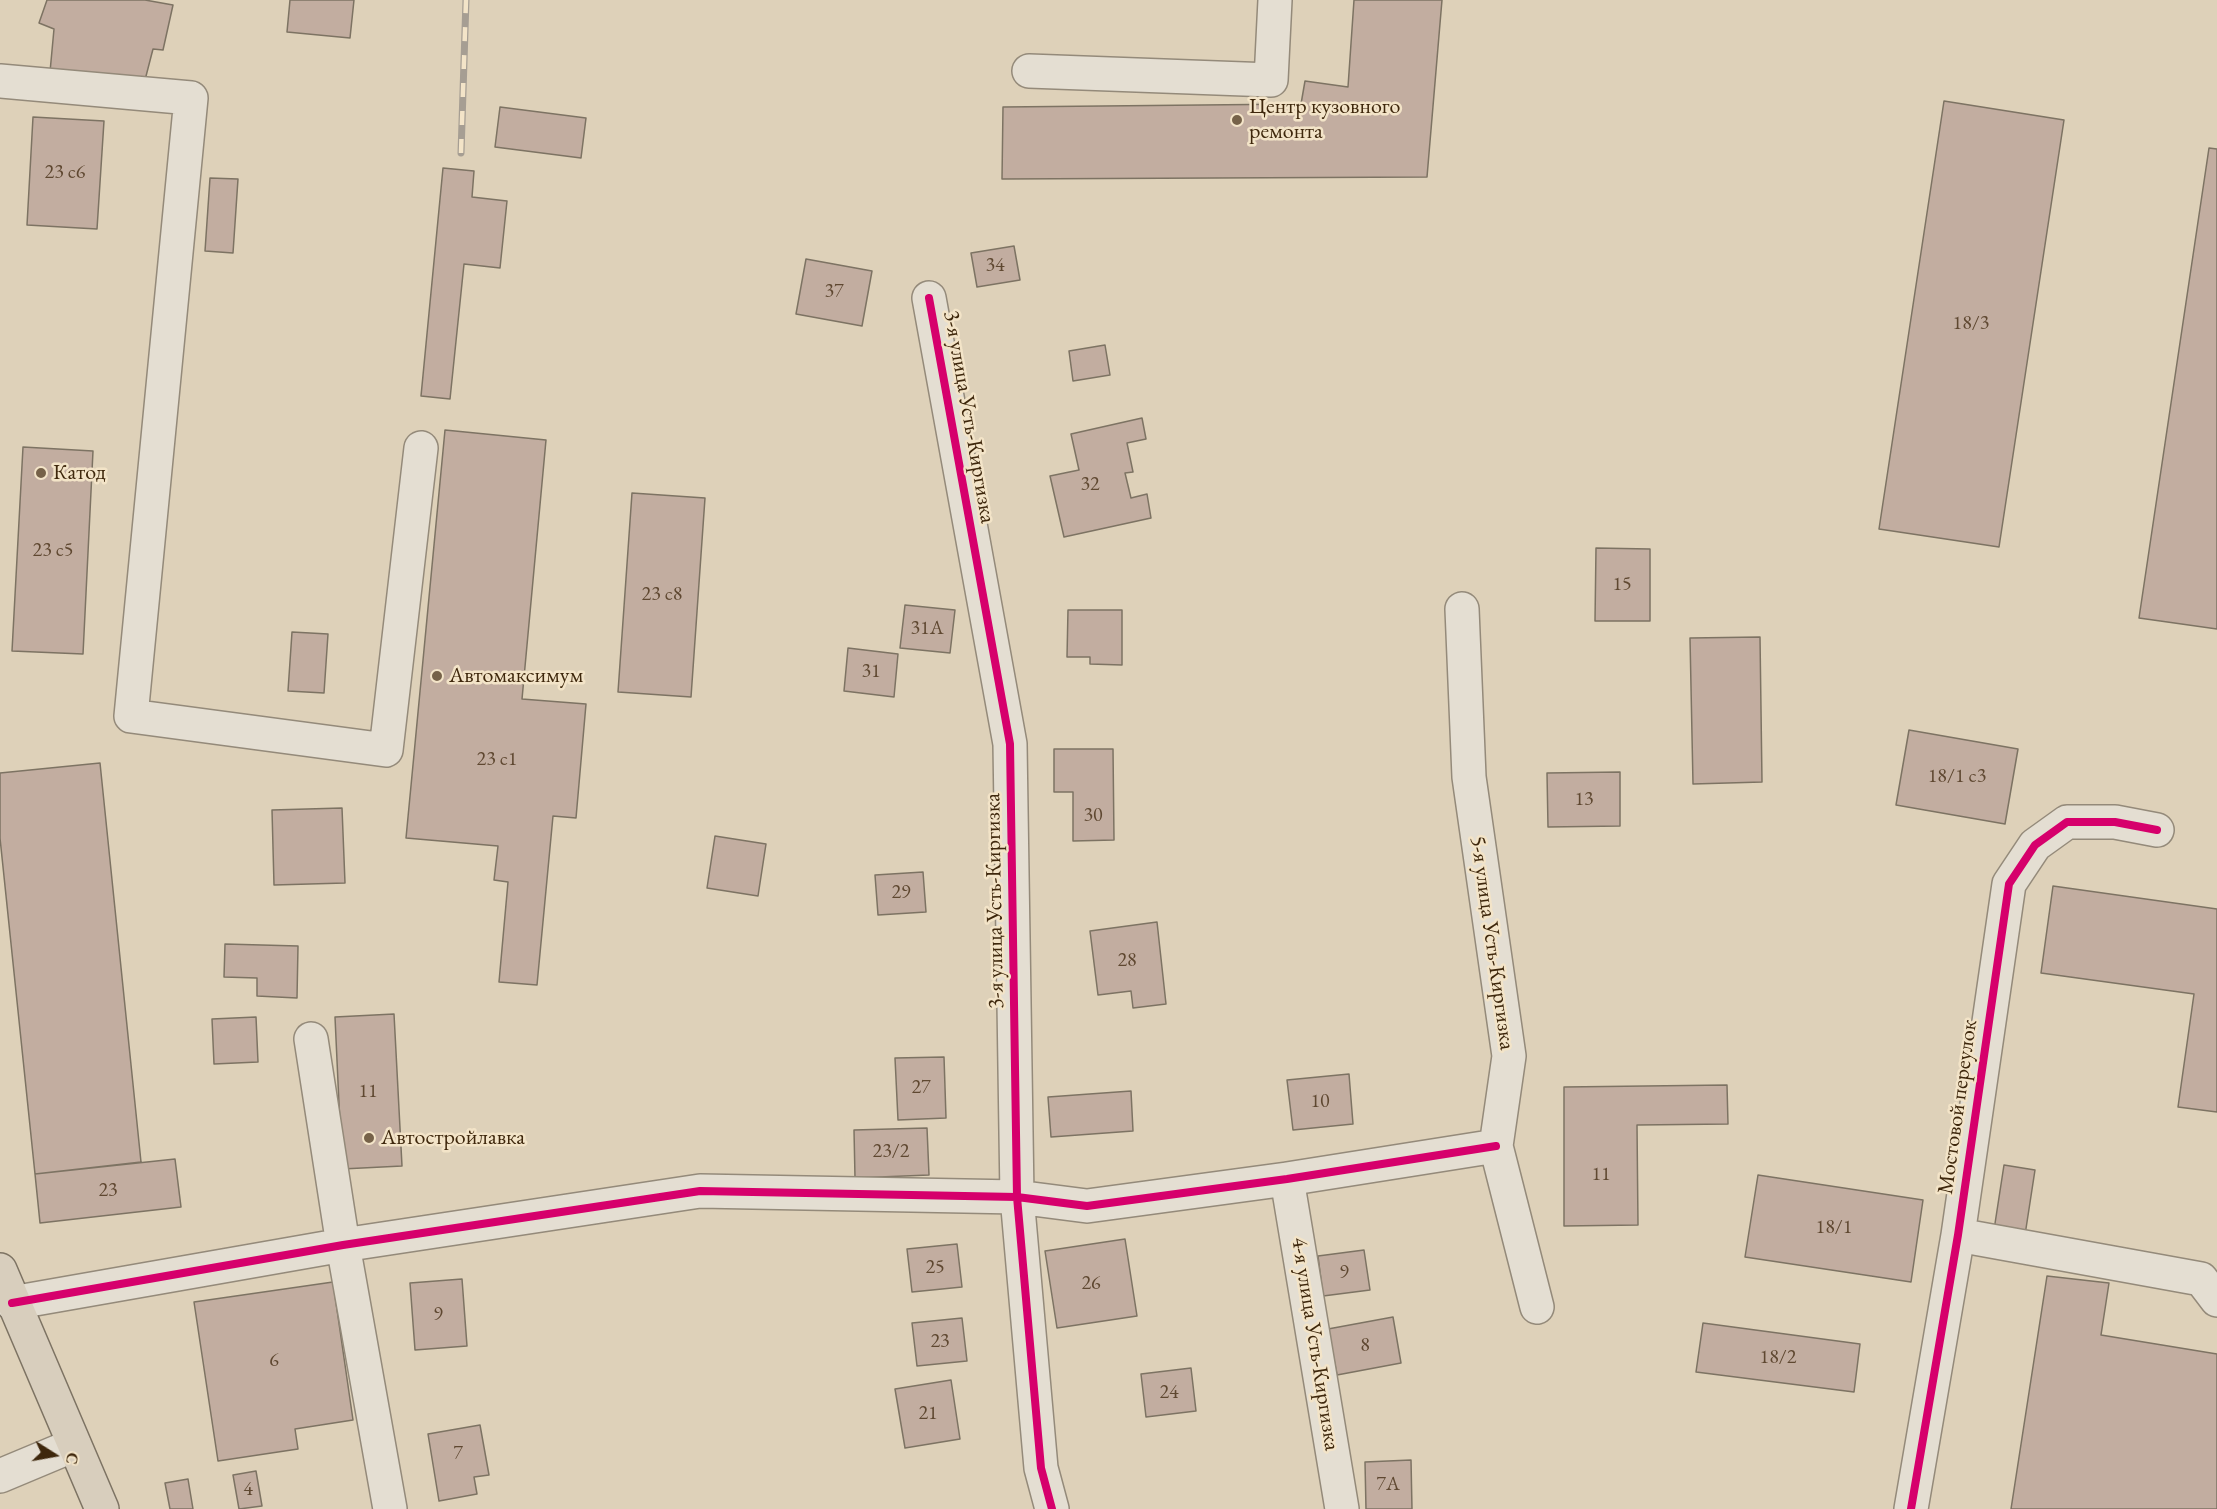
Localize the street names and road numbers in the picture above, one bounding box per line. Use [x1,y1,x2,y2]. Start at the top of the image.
street label: 3-я улица Усть-Киргизка [937,309,1001,525]
street label: 3-я улица Усть-Киргизка [980,793,1010,1009]
street label: 5-я улица Усть-Киргизка [1464,834,1520,1052]
street label: Мостовой переулок [1933,1018,1983,1196]
street label: 4-я улица Усть-Киргизка [1285,1235,1345,1453]

